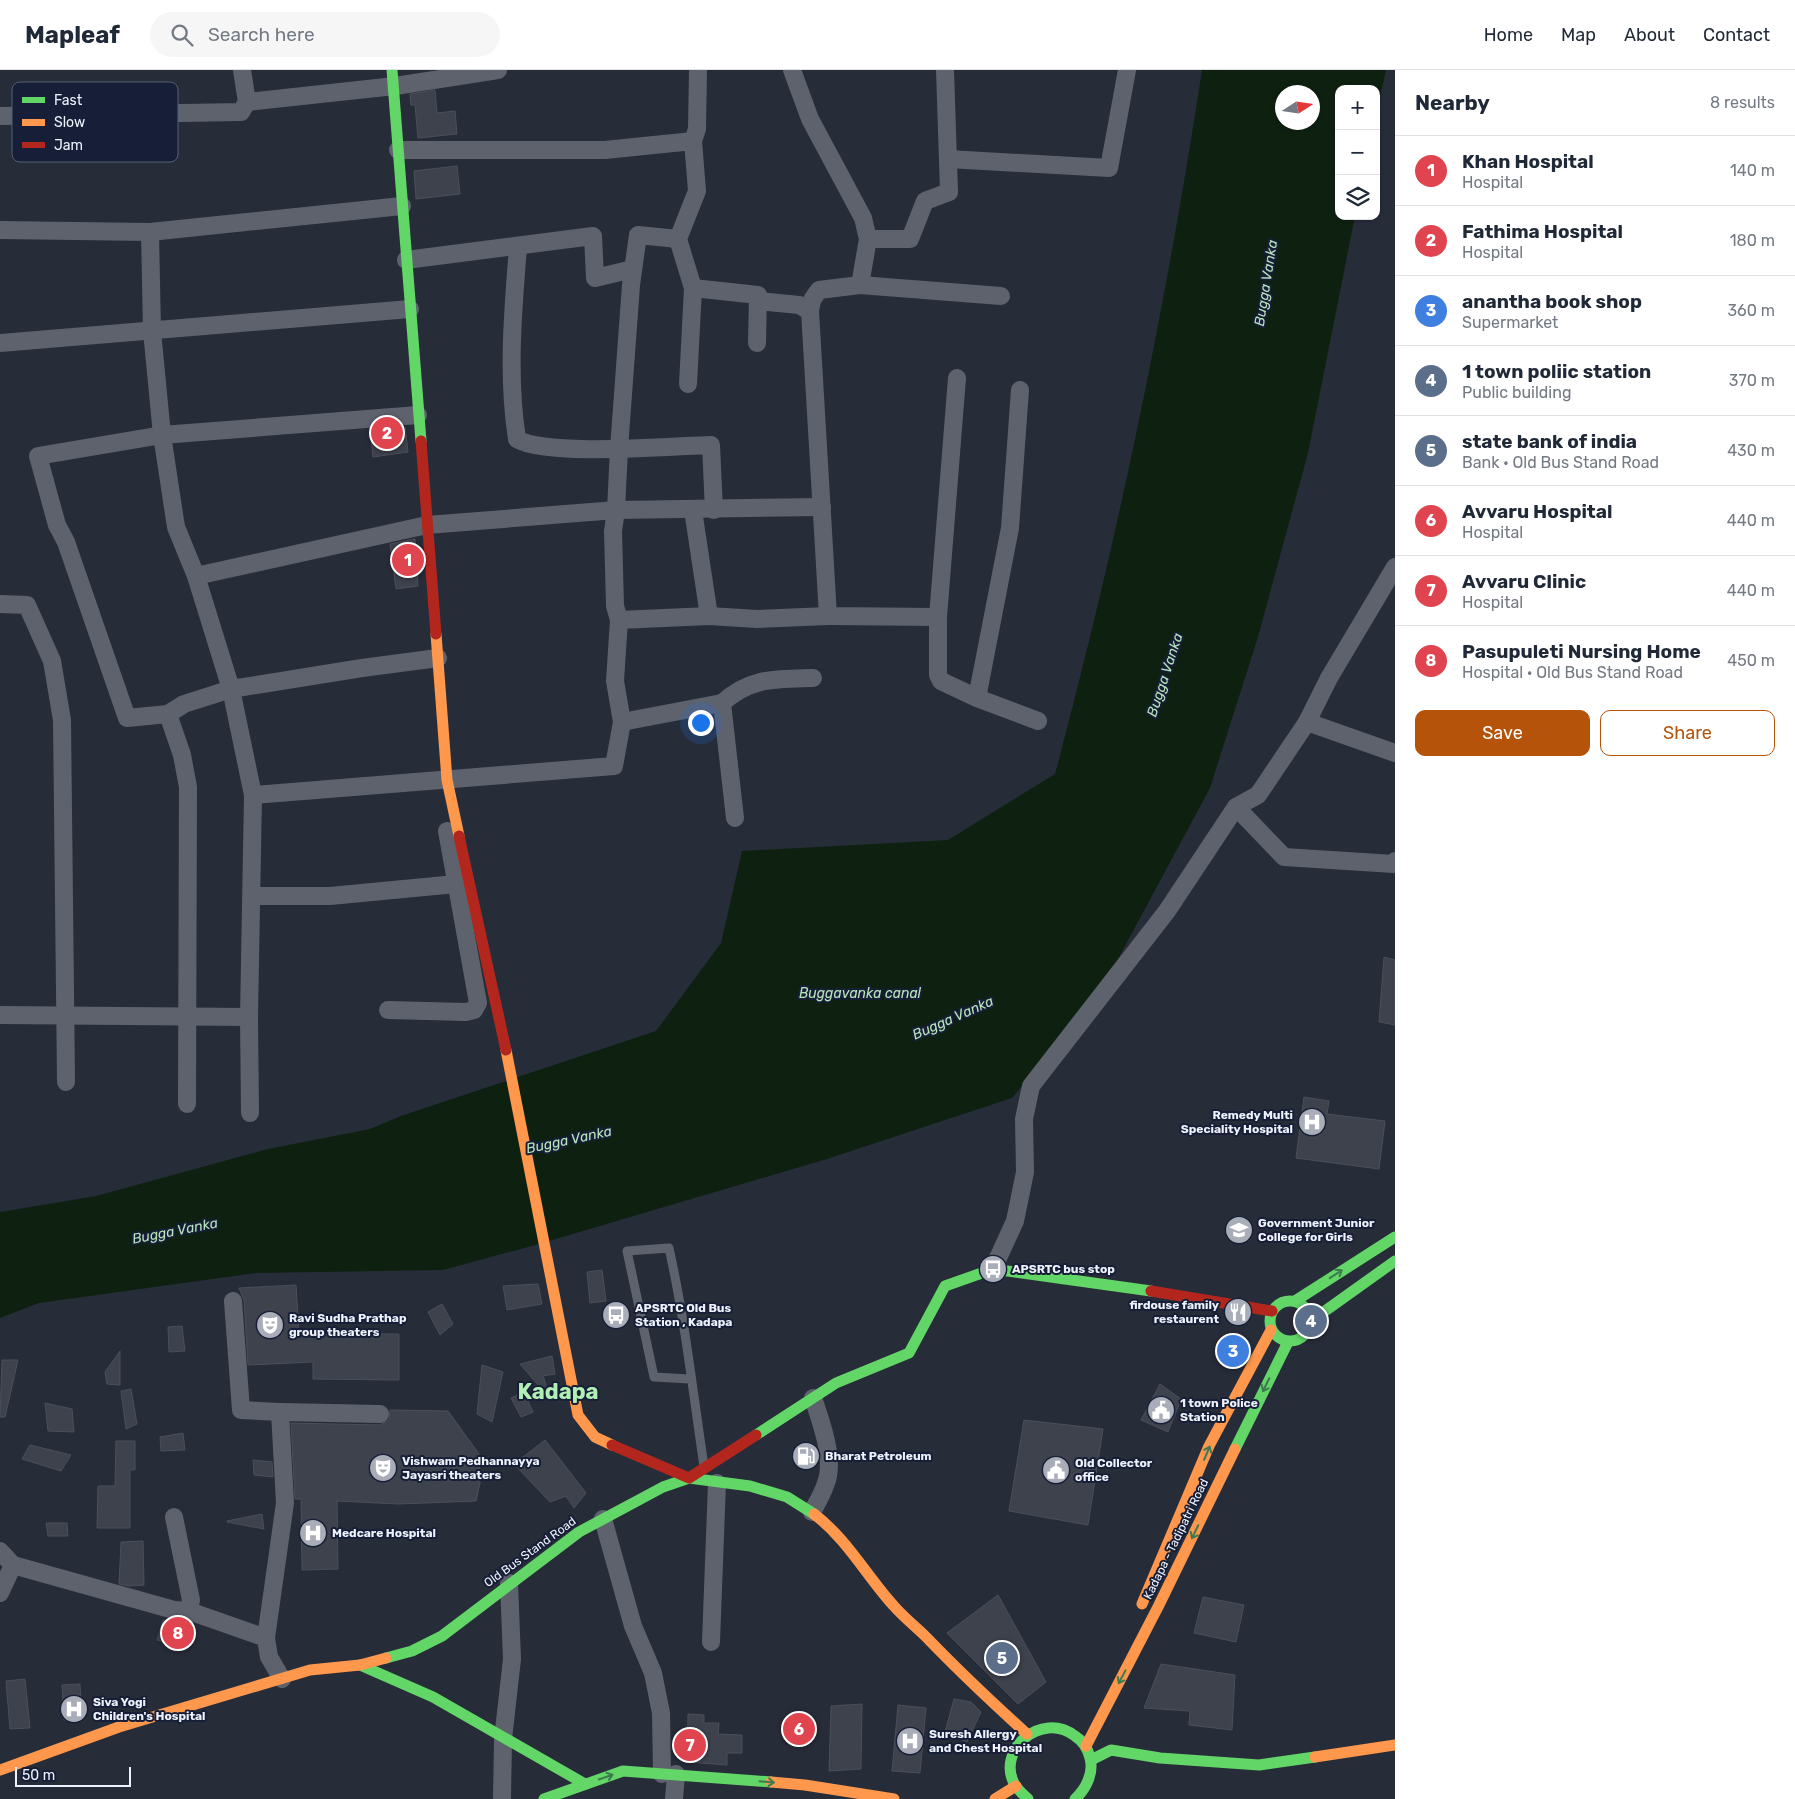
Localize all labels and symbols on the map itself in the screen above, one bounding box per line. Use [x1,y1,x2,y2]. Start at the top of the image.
legend [12,82,178,162]
north arrow [1275,85,1320,130]
text: Fast [54,92,83,109]
text: Slow [54,114,85,131]
text: Jam [54,137,83,154]
water label: Bugga Vanka [1251,239,1281,327]
pin: 2 [371,414,403,452]
pin: 1 [392,541,424,579]
water label: Bugga Vanka [1143,631,1187,719]
your location [688,710,714,736]
water label: Buggavanka canal [799,985,922,1002]
water label: Bugga Vanka [910,993,996,1043]
hospital icon: Remedy Multi Speciality Hospital [1297,1107,1327,1137]
place label: Remedy Multi Speciality Hospital [1181,1108,1293,1136]
water label: Bugga Vanka [525,1123,613,1157]
water label: Bugga Vanka [131,1214,219,1248]
school or university icon: Government Junior College for Girls [1224,1215,1254,1245]
place label: Government Junior College for Girls [1258,1216,1375,1244]
bus stop icon: APSRTC bus stop [978,1254,1008,1284]
place label: APSRTC bus stop [1012,1262,1115,1276]
one-way arrow [1328,1269,1342,1279]
restaurant icon: firdouse family restaurent [1223,1297,1253,1327]
place label: firdouse family restaurent [1129,1298,1219,1326]
bus stop icon: APSRTC Old Bus Station , Kadapa [601,1300,631,1330]
place label: APSRTC Old Bus Station , Kadapa [635,1301,732,1329]
pin: 4 [1295,1302,1327,1340]
theatre icon: Ravi Sudha Prathap group theaters [255,1310,285,1340]
place label: Ravi Sudha Prathap group theaters [289,1311,407,1339]
pin: 3 [1217,1332,1249,1370]
district label: Kadapa [517,1378,599,1405]
one-way arrow [1261,1378,1271,1393]
public building icon: 1 town Police Station [1146,1395,1176,1425]
place label: 1 town Police Station [1180,1396,1258,1424]
fuel station icon: Bharat Petroleum [791,1441,821,1471]
one-way arrow [1202,1446,1212,1461]
place label: Bharat Petroleum [825,1449,932,1463]
theatre icon: Vishwam Pedhannayya Jayasri theaters [368,1453,398,1483]
place label: Vishwam Pedhannayya Jayasri theaters [402,1454,539,1482]
public building icon: Old Collector office [1041,1455,1071,1485]
place label: Old Collector office [1075,1456,1153,1484]
street label: Kadapa - Tadipatri Road [1141,1476,1211,1602]
street label: Old Bus Stand Road [481,1514,579,1590]
hospital icon: Medcare Hospital [298,1518,328,1548]
one-way arrow [1190,1524,1200,1539]
place label: Medcare Hospital [332,1526,436,1540]
pin: 8 [162,1614,194,1652]
pin: 5 [986,1639,1018,1677]
one-way arrow [1117,1669,1127,1684]
hospital icon: Siva Yogi Children's Hospital [59,1694,89,1724]
place label: Siva Yogi Children's Hospital [93,1695,206,1723]
pin: 6 [783,1710,815,1748]
pin: 7 [674,1726,706,1764]
hospital icon: Suresh Allergy and Chest Hospital [895,1726,925,1756]
place label: Suresh Allergy and Chest Hospital [929,1727,1042,1755]
scale bar [15,1764,131,1787]
one-way arrow [598,1772,613,1781]
one-way arrow [759,1777,775,1786]

